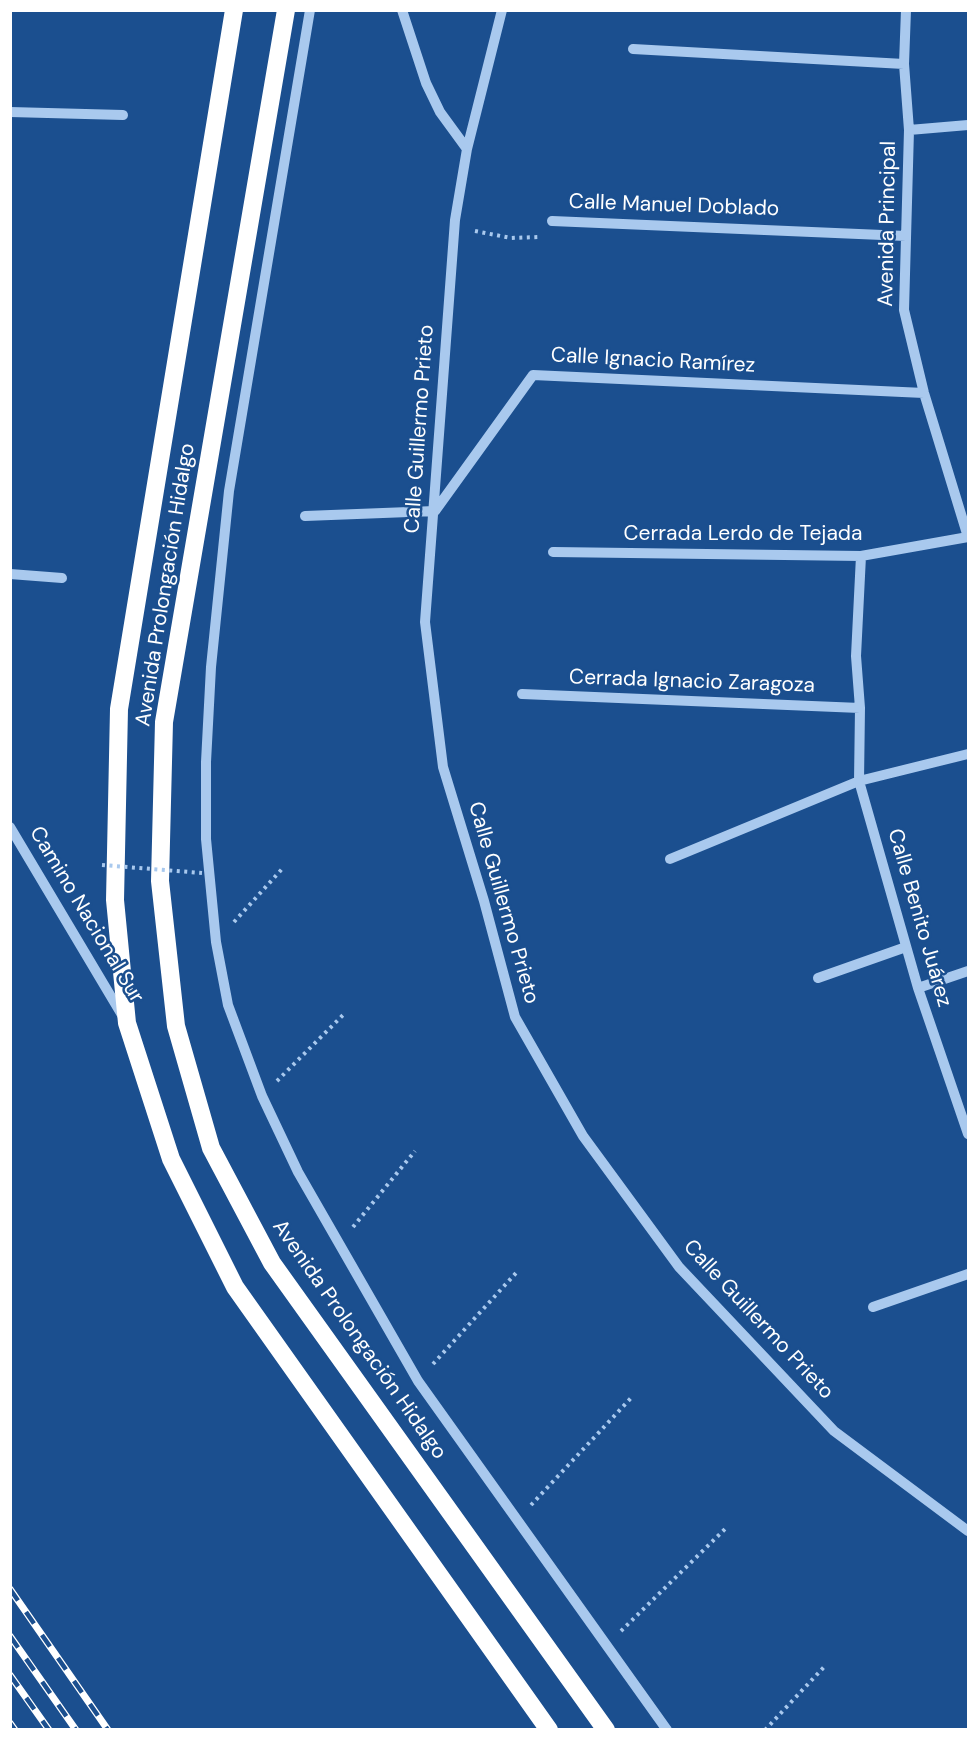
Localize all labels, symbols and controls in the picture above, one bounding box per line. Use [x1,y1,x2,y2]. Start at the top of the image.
street label: Avenida Principal [874,141,902,307]
street label: Calle Manuel Doblado [568,190,780,222]
street label: Calle Guillermo Prieto [400,324,440,534]
street label: Calle Ignacio Ramírez [550,343,756,379]
street label: Avenida Prolongación Hidalgo [131,442,201,728]
street label: Cerrada Lerdo de Tejada [624,521,862,547]
street label: Cerrada Ignacio Zaragoza [569,665,815,699]
street label: Calle Guillermo Prieto [462,799,544,1007]
street label: Camino Nacional Sur [23,822,149,1008]
street label: Calle Benito Juárez [882,826,956,1010]
street label: Avenida Prolongación Hidalgo [267,1215,451,1465]
street label: Calle Guillermo Prieto [677,1235,839,1405]

